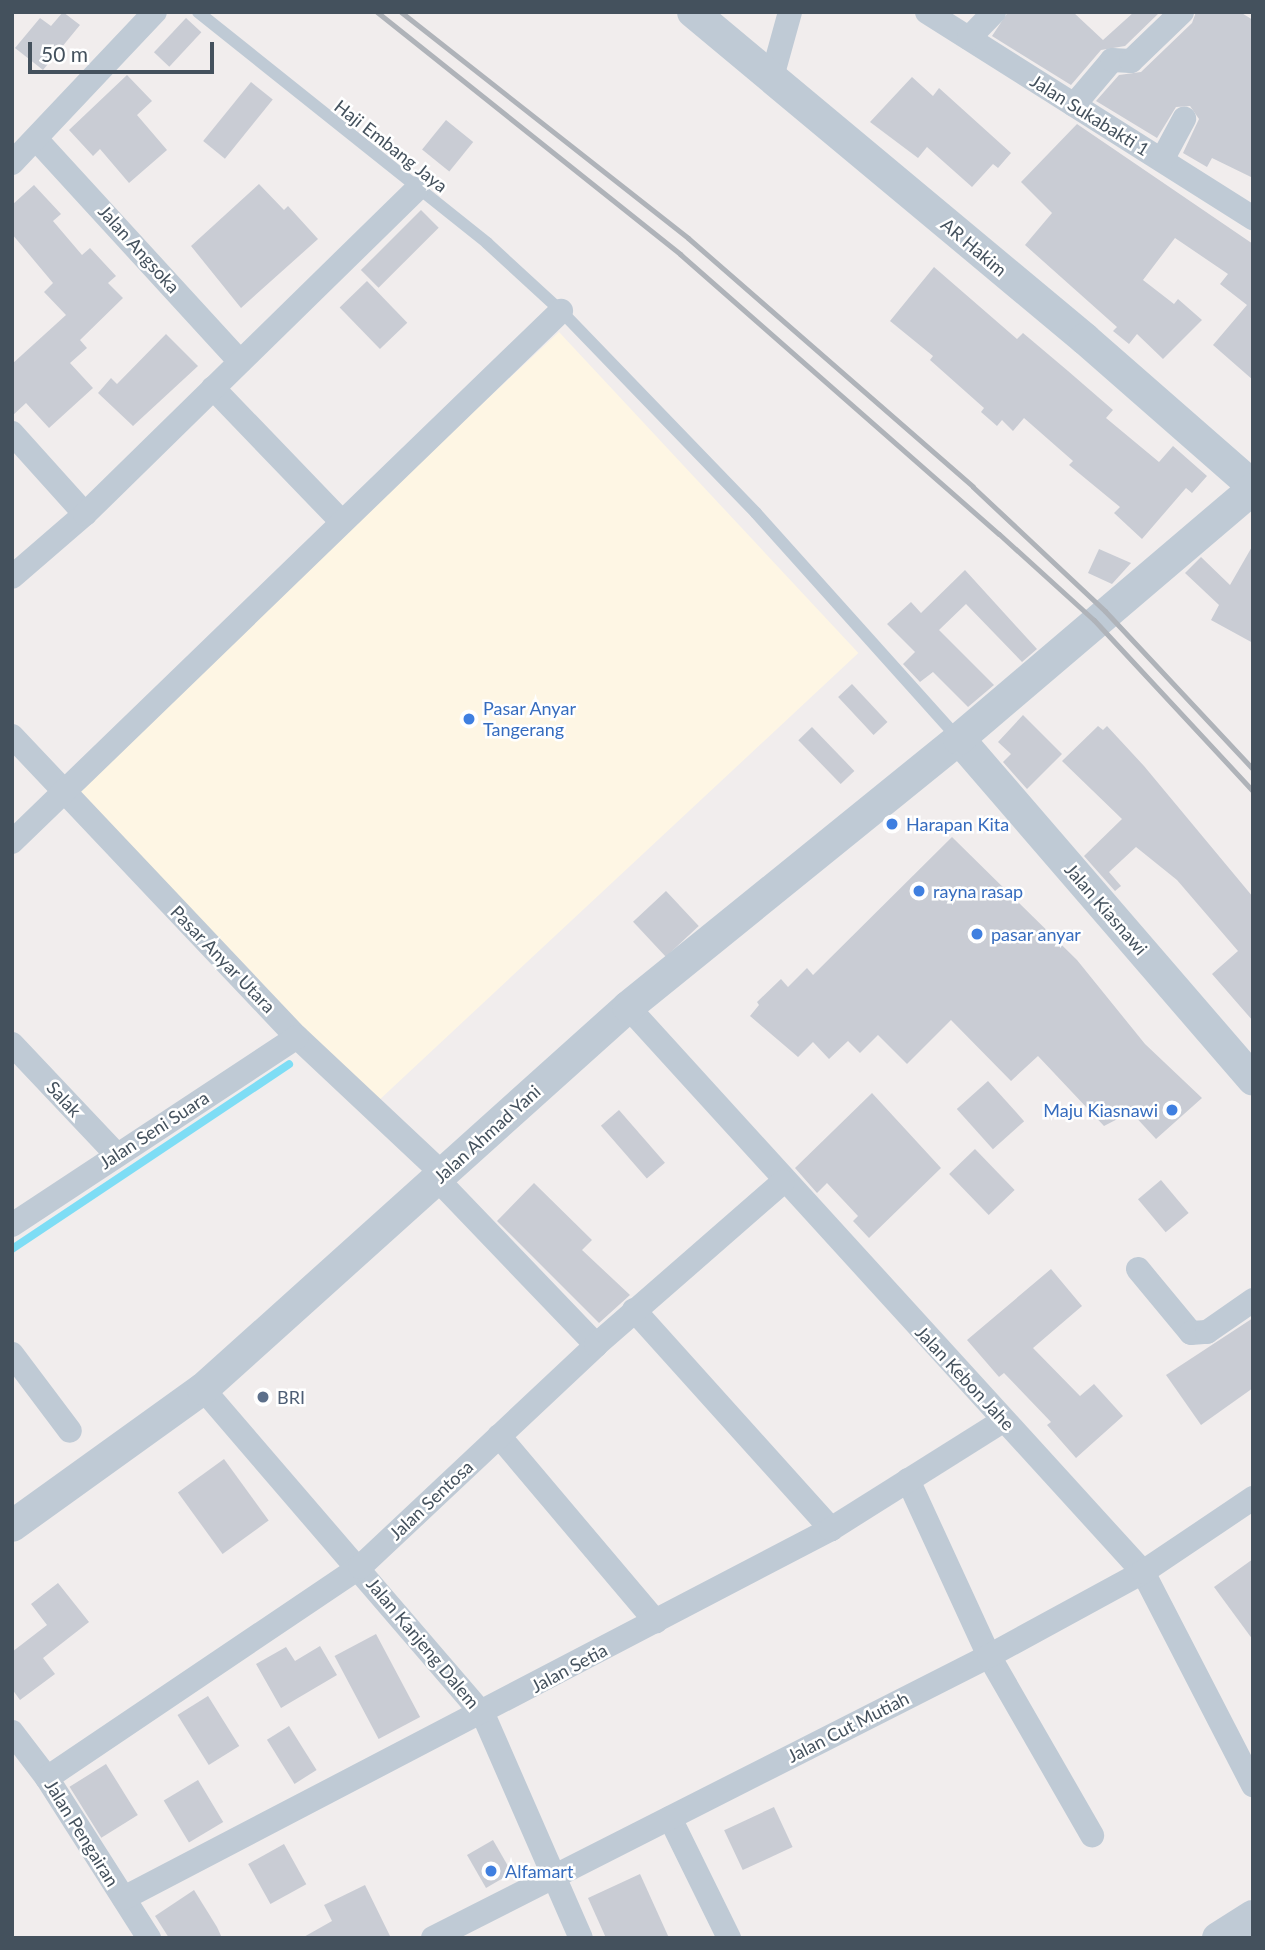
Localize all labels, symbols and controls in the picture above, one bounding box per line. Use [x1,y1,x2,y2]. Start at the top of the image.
scale bar [32,28,217,72]
text: 50 m [41,41,88,66]
street label: Jalan Sukabakti 1 [1027,70,1153,160]
street label: Haji Embang Jaya [330,95,452,197]
street label: Jalan Angsoka [94,200,184,298]
street label: AR Hakim [937,213,1011,281]
place label: Pasar Anyar Tangerang [483,698,577,740]
marker: Pasar Anyar Tangerang [461,711,477,727]
place label: Harapan Kita [906,813,1009,835]
marker: Harapan Kita [884,816,900,832]
street label: Jalan Kiasnawi [1060,859,1152,959]
place label: rayna rasap [933,880,1023,902]
marker: rayna rasap [911,883,927,899]
street label: Pasar Anyar Utara [166,900,280,1018]
place label: pasar anyar [991,923,1081,945]
marker: pasar anyar [969,926,985,942]
street label: Salak [42,1077,86,1121]
street label: Jalan Ahmad Yani [429,1080,545,1188]
street label: Jalan Seni Suara [95,1087,213,1173]
place label: Maju Kiasnawi [1043,1099,1158,1121]
marker: Maju Kiasnawi [1164,1102,1180,1118]
street label: Jalan Kebon Jahe [911,1321,1019,1435]
place label: BRI [277,1386,305,1408]
marker: BRI [255,1389,271,1405]
street label: Jalan Sentosa [385,1456,477,1544]
street label: Jalan Kanjeng Dalem [362,1573,484,1713]
street label: Jalan Setia [527,1639,611,1697]
street label: Jalan Cut Mutiah [784,1687,912,1767]
street label: Jalan Pengairan [41,1776,123,1890]
place label: Alfamart [505,1860,573,1882]
marker: Alfamart [483,1863,499,1879]

